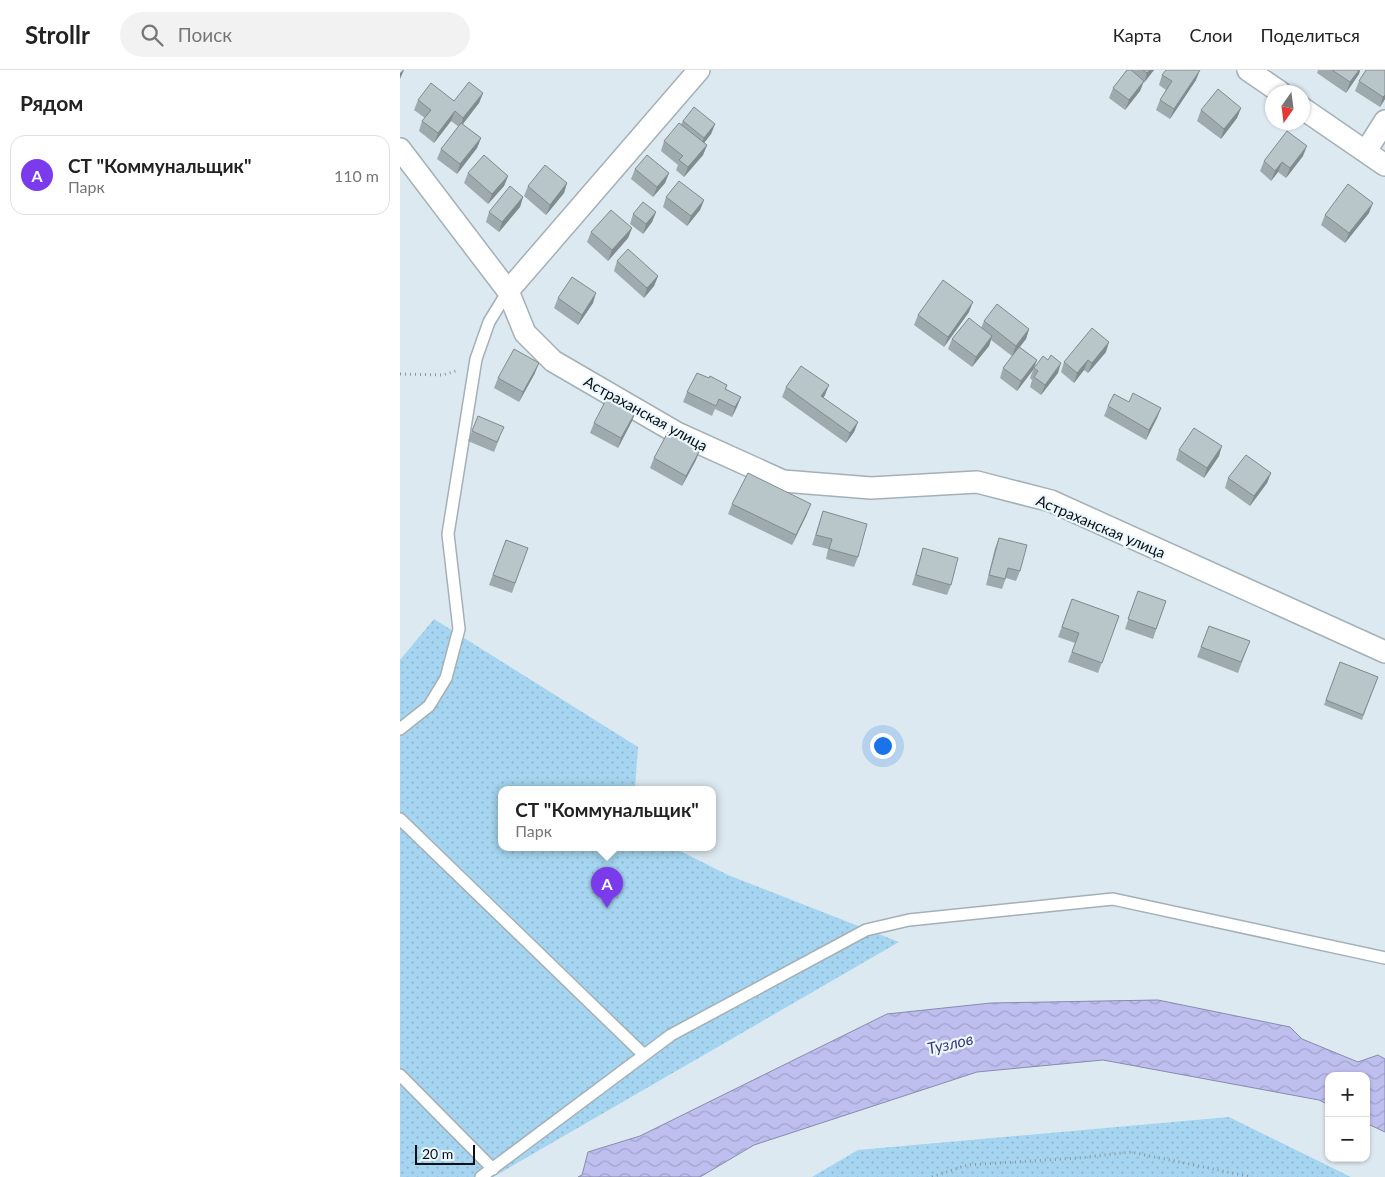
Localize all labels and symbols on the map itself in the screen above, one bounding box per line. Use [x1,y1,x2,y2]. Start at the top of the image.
north arrow [1265,85,1310,130]
street label: Астраханская улица [581,372,711,454]
street label: Астраханская улица [1034,491,1168,561]
your location [870,733,896,759]
pin: A [591,867,623,908]
water label: Тузлов [925,1029,975,1057]
scale bar [415,1142,475,1165]

